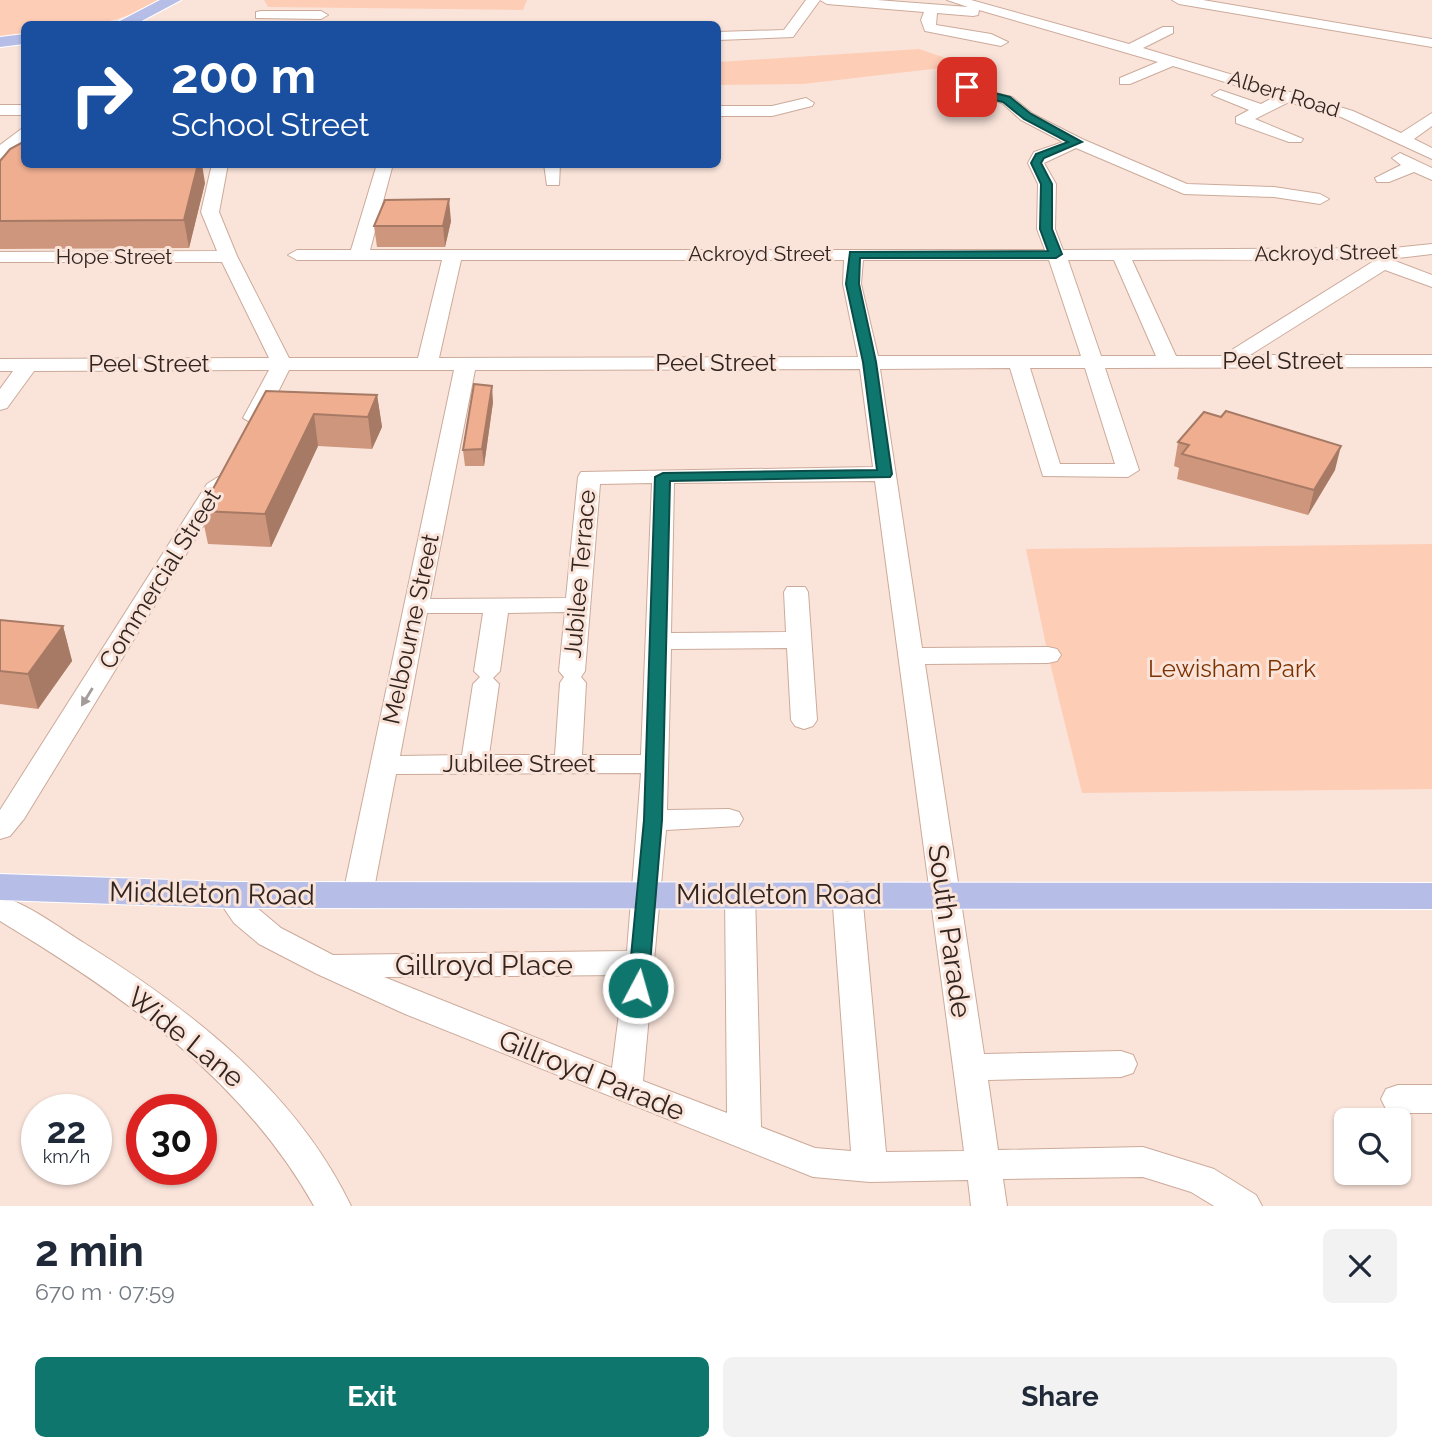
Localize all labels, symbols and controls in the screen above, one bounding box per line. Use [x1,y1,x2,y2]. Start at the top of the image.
text: 200 m [171,47,316,104]
icon: right [56,49,147,140]
pin [937,57,997,117]
street label: Albert Road [1225,65,1343,122]
icon: arrive [948,68,986,106]
text: School Street [171,106,369,143]
street label: Ackroyd Street [1254,239,1398,266]
street label: Ackroyd Street [688,241,832,266]
street label: Hope Street [56,244,172,269]
street label: Peel Street [1222,346,1344,375]
street label: Peel Street [655,348,777,377]
street label: Peel Street [88,349,210,378]
street label: Commercial Street [92,483,227,674]
street label: Jubilee Terrace [558,489,601,659]
street label: Melbourne Street [376,531,445,727]
park label: Lewisham Park [1148,654,1316,683]
one-way arrow [80,687,93,706]
street label: Jubilee Street [442,749,596,778]
street label: South Parade [921,842,978,1020]
street label: Middleton Road [109,875,315,912]
street label: Middleton Road [676,878,882,911]
street label: Gillroyd Place [395,949,573,982]
position arrow [601,951,675,1025]
street label: Wide Lane [121,980,251,1094]
street label: Gillroyd Parade [494,1023,690,1128]
speed limit sign: 30 [126,1094,217,1185]
map controls [1334,1108,1411,1185]
button: search [1334,1108,1411,1185]
text: 22 [47,1110,86,1151]
text: km/h [43,1146,90,1167]
text: 2 min [35,1227,144,1276]
button: close [1323,1229,1397,1303]
text: 670 m · 07:59 [35,1278,175,1305]
button: Exit [35,1357,709,1437]
button: Share [723,1357,1397,1437]

